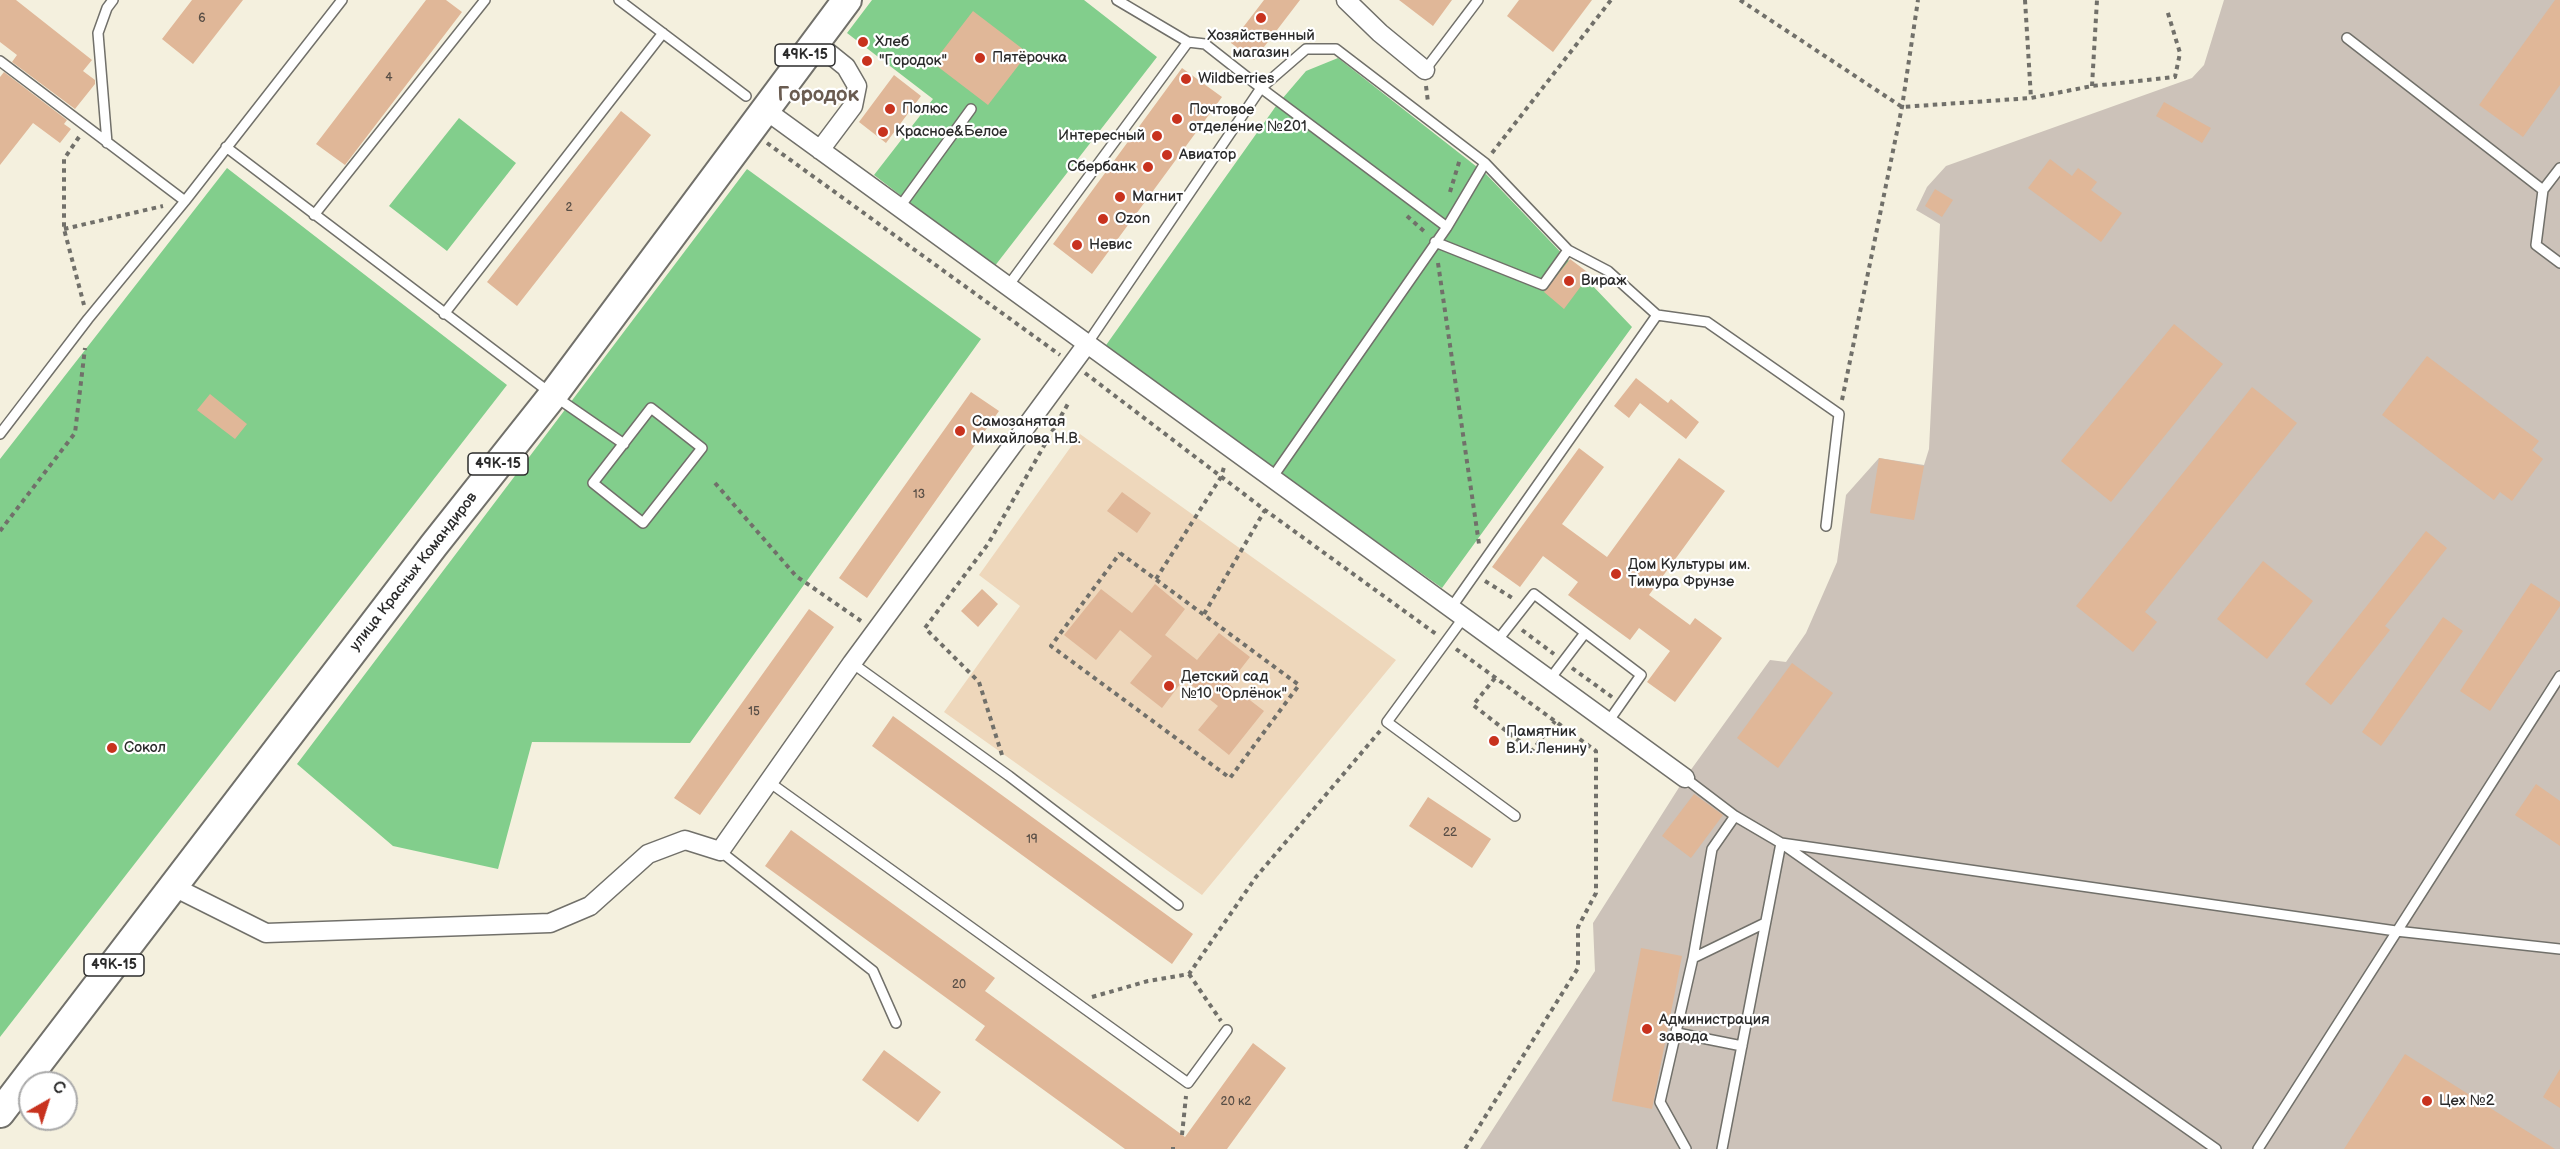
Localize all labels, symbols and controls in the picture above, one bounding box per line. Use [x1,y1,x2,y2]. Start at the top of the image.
marker: Хозяйственный магазин [1254,11,1268,25]
house number: 6 [198,12,206,26]
place label: Хозяйственный магазин [1207,27,1315,62]
place label: Хлеб [875,33,909,51]
marker: Хлеб [856,35,870,49]
road number: 49К-15 [775,44,835,66]
place label: Пятёрочка [992,49,1067,67]
marker: Пятёрочка [973,51,987,65]
place label: "Городок" [879,52,947,70]
marker: "Городок" [860,54,874,68]
place label: Wildberries [1198,70,1274,88]
house number: 4 [385,71,393,85]
marker: Wildberries [1179,72,1193,86]
district label: Городок [777,83,859,109]
place label: Полюс [902,100,948,118]
place label: Почтовое отделение №201 [1189,101,1307,136]
marker: Полюс [883,102,897,116]
marker: Почтовое отделение №201 [1170,112,1184,126]
place label: Красное&Белое [895,123,1007,141]
marker: Красное&Белое [876,125,890,139]
place label: Интересный [1058,127,1145,145]
marker: Интересный [1150,129,1164,143]
place label: Авиатор [1179,146,1236,164]
marker: Авиатор [1160,148,1174,162]
place label: Сбербанк [1067,158,1136,176]
marker: Сбербанк [1141,160,1155,174]
place label: Магнит [1132,188,1183,206]
marker: Магнит [1113,190,1127,204]
house number: 2 [565,201,573,215]
place label: Ozon [1115,210,1150,228]
marker: Ozon [1096,212,1110,226]
place label: Невис [1089,236,1132,254]
marker: Невис [1070,238,1084,252]
place label: Вираж [1581,272,1627,290]
marker: Вираж [1562,274,1576,288]
place label: Самозанятая Михайлова Н.В. [972,413,1081,448]
marker: Самозанятая Михайлова Н.В. [953,424,967,438]
road number: 49К-15 [468,453,528,475]
house number: 13 [913,488,925,502]
street label: улица Красных Командиров [346,489,482,655]
place label: Дом Культуры им. Тимура Фрунзе [1628,556,1750,591]
marker: Дом Культуры им. Тимура Фрунзе [1609,567,1623,581]
place label: Детский сад №10 "Орлёнок" [1181,668,1287,703]
marker: Детский сад №10 "Орлёнок" [1162,679,1176,693]
house number: 15 [748,705,760,719]
place label: Памятник В.И. Ленину [1506,723,1587,758]
marker: Памятник В.И. Ленину [1487,734,1501,748]
place label: Сокол [124,739,166,757]
marker: Сокол [105,741,119,755]
house number: 22 [1443,826,1457,840]
house number: 19 [1026,833,1038,847]
road number: 49К-15 [84,954,144,976]
house number: 20 [952,978,966,992]
place label: Администрация завода [1659,1011,1770,1046]
marker: Администрация завода [1640,1022,1654,1036]
north arrow [18,1071,78,1131]
text: С [48,1077,69,1099]
place label: Цех №2 [2439,1092,2495,1110]
marker: Цех №2 [2420,1094,2434,1108]
house number: 20 к2 [1221,1095,1251,1109]

